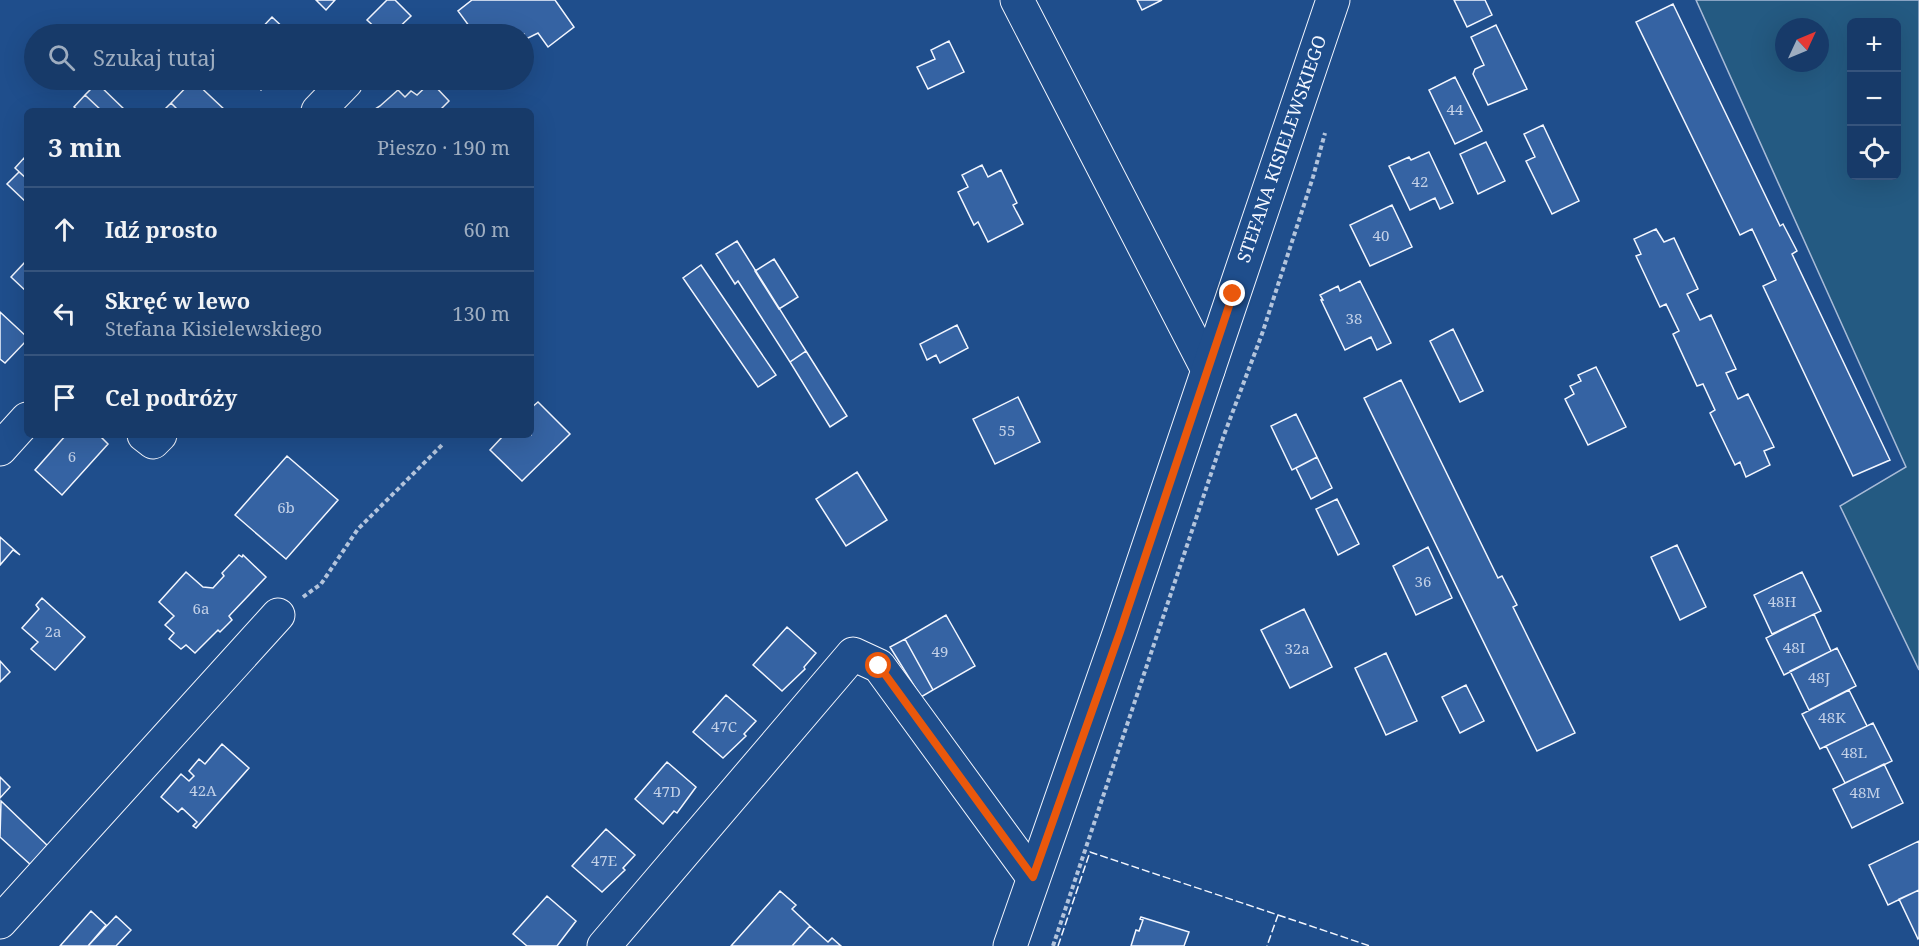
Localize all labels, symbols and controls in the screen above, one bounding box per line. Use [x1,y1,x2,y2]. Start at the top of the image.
north arrow [1775,18,1829,72]
map controls [1847,18,1901,180]
button: + [1847,18,1901,72]
search box [24,24,534,90]
street label: STEFANA KISIELEWSKIEGO [1231,32,1331,266]
icon: search [45,41,78,74]
text: Szukaj tutaj [93,42,216,72]
button: − [1847,72,1901,126]
house number: 44 [1447,99,1464,119]
button: locate [1847,126,1901,180]
text: 3 min [48,129,122,165]
text: Pieszo · 190 m [377,134,510,161]
house number: 42 [1412,171,1428,191]
icon: ahead [48,213,81,246]
text: Idź prosto [105,214,218,244]
text: 60 m [464,216,510,243]
house number: 40 [1373,225,1389,245]
route end [1219,280,1245,306]
text: Skręć w lewo [105,285,250,315]
icon: left [48,297,81,330]
text: 130 m [452,300,510,327]
house number: 38 [1346,308,1362,328]
text: Stefana Kisielewskiego [105,315,322,342]
icon: arrive [48,381,81,414]
text: Cel podróży [105,382,237,412]
house number: 55 [999,420,1015,440]
house number: 6 [68,446,76,466]
house number: 6b [277,497,295,517]
house number: 36 [1415,571,1431,591]
house number: 48H [1768,591,1796,611]
house number: 6a [193,598,209,618]
house number: 2a [45,621,61,641]
house number: 48I [1783,637,1805,657]
house number: 32a [1284,638,1310,658]
house number: 49 [932,641,948,661]
route start [865,652,891,678]
house number: 48J [1808,667,1830,687]
house number: 48K [1818,707,1846,727]
house number: 47C [711,716,737,736]
house number: 48L [1841,742,1867,762]
house number: 42A [189,780,217,800]
house number: 47D [653,781,681,801]
house number: 48M [1850,782,1880,802]
house number: 47E [591,850,617,870]

